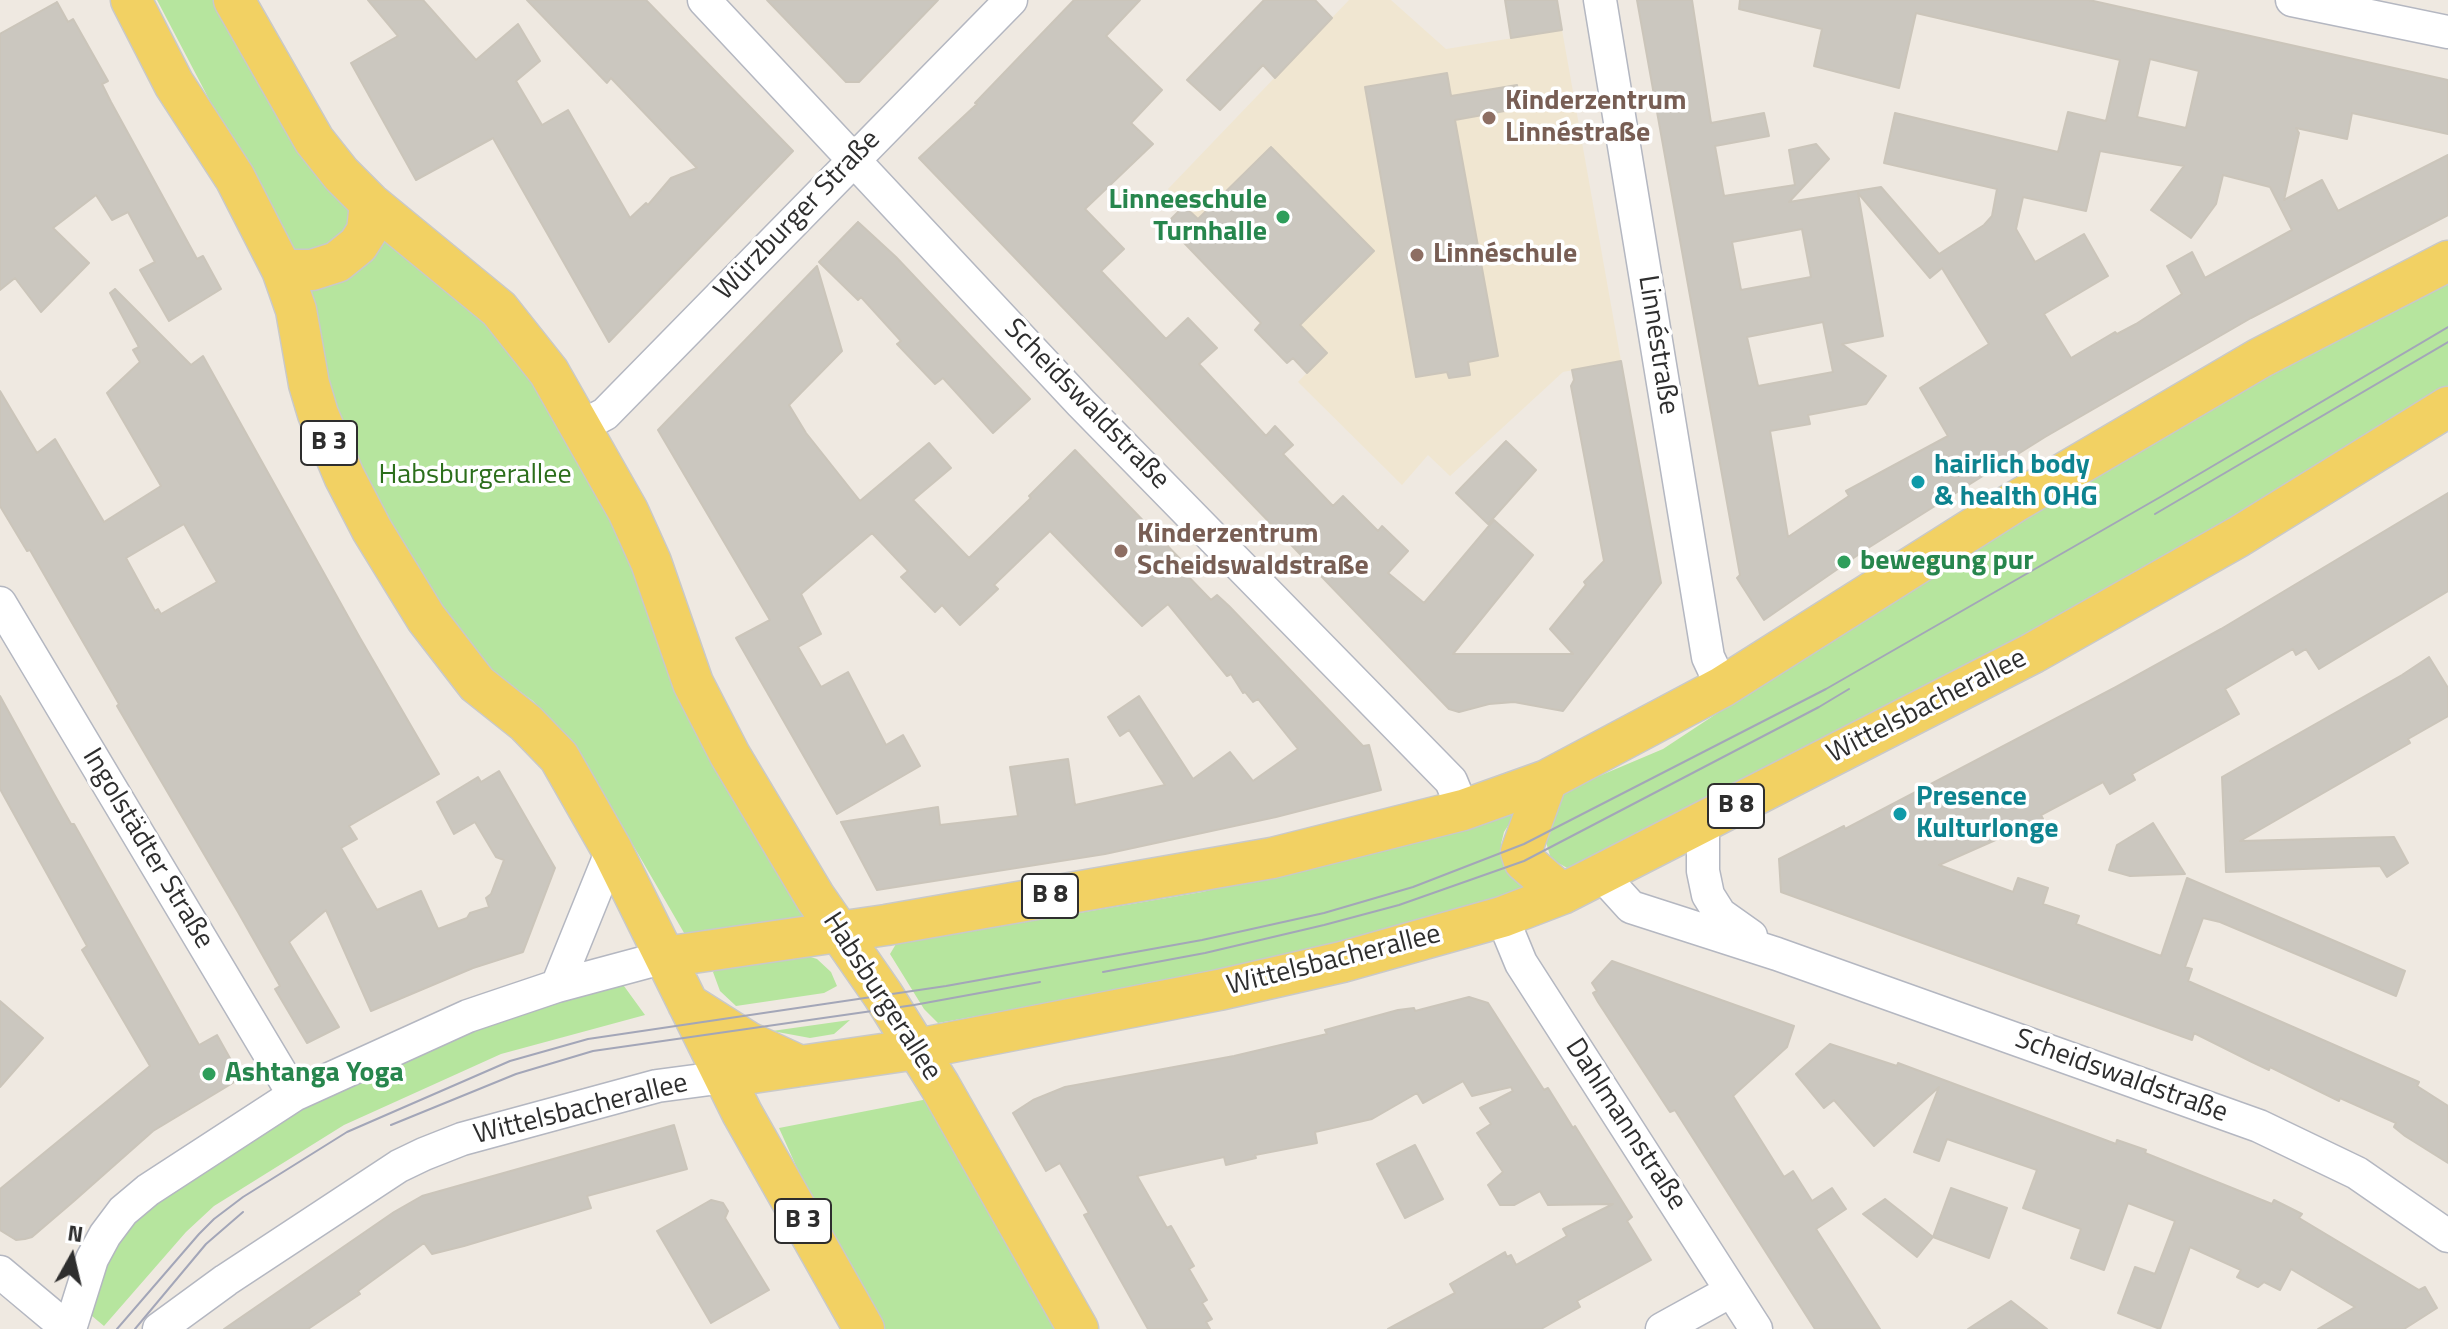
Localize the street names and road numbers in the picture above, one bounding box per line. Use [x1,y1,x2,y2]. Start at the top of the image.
street label: Würzburger Straße [708,124,888,308]
street label: Linnéstraße [1629,273,1685,417]
street label: Scheidswaldstraße [996,313,1176,497]
road number: B 3 [301,421,357,465]
street label: Wittelsbacherallee [1822,642,2032,772]
street label: Ingolstädter Straße [74,743,220,955]
road number: B 8 [1708,784,1764,828]
road number: B 8 [1022,874,1078,918]
street label: Habsburgerallee [814,907,948,1087]
street label: Wittelsbacherallee [1224,918,1444,1004]
street label: Scheidswaldstraße [2010,1023,2232,1131]
street label: Dahlmannstraße [1557,1033,1693,1217]
street label: Wittelsbacherallee [471,1067,691,1153]
road number: B 3 [775,1199,831,1243]

